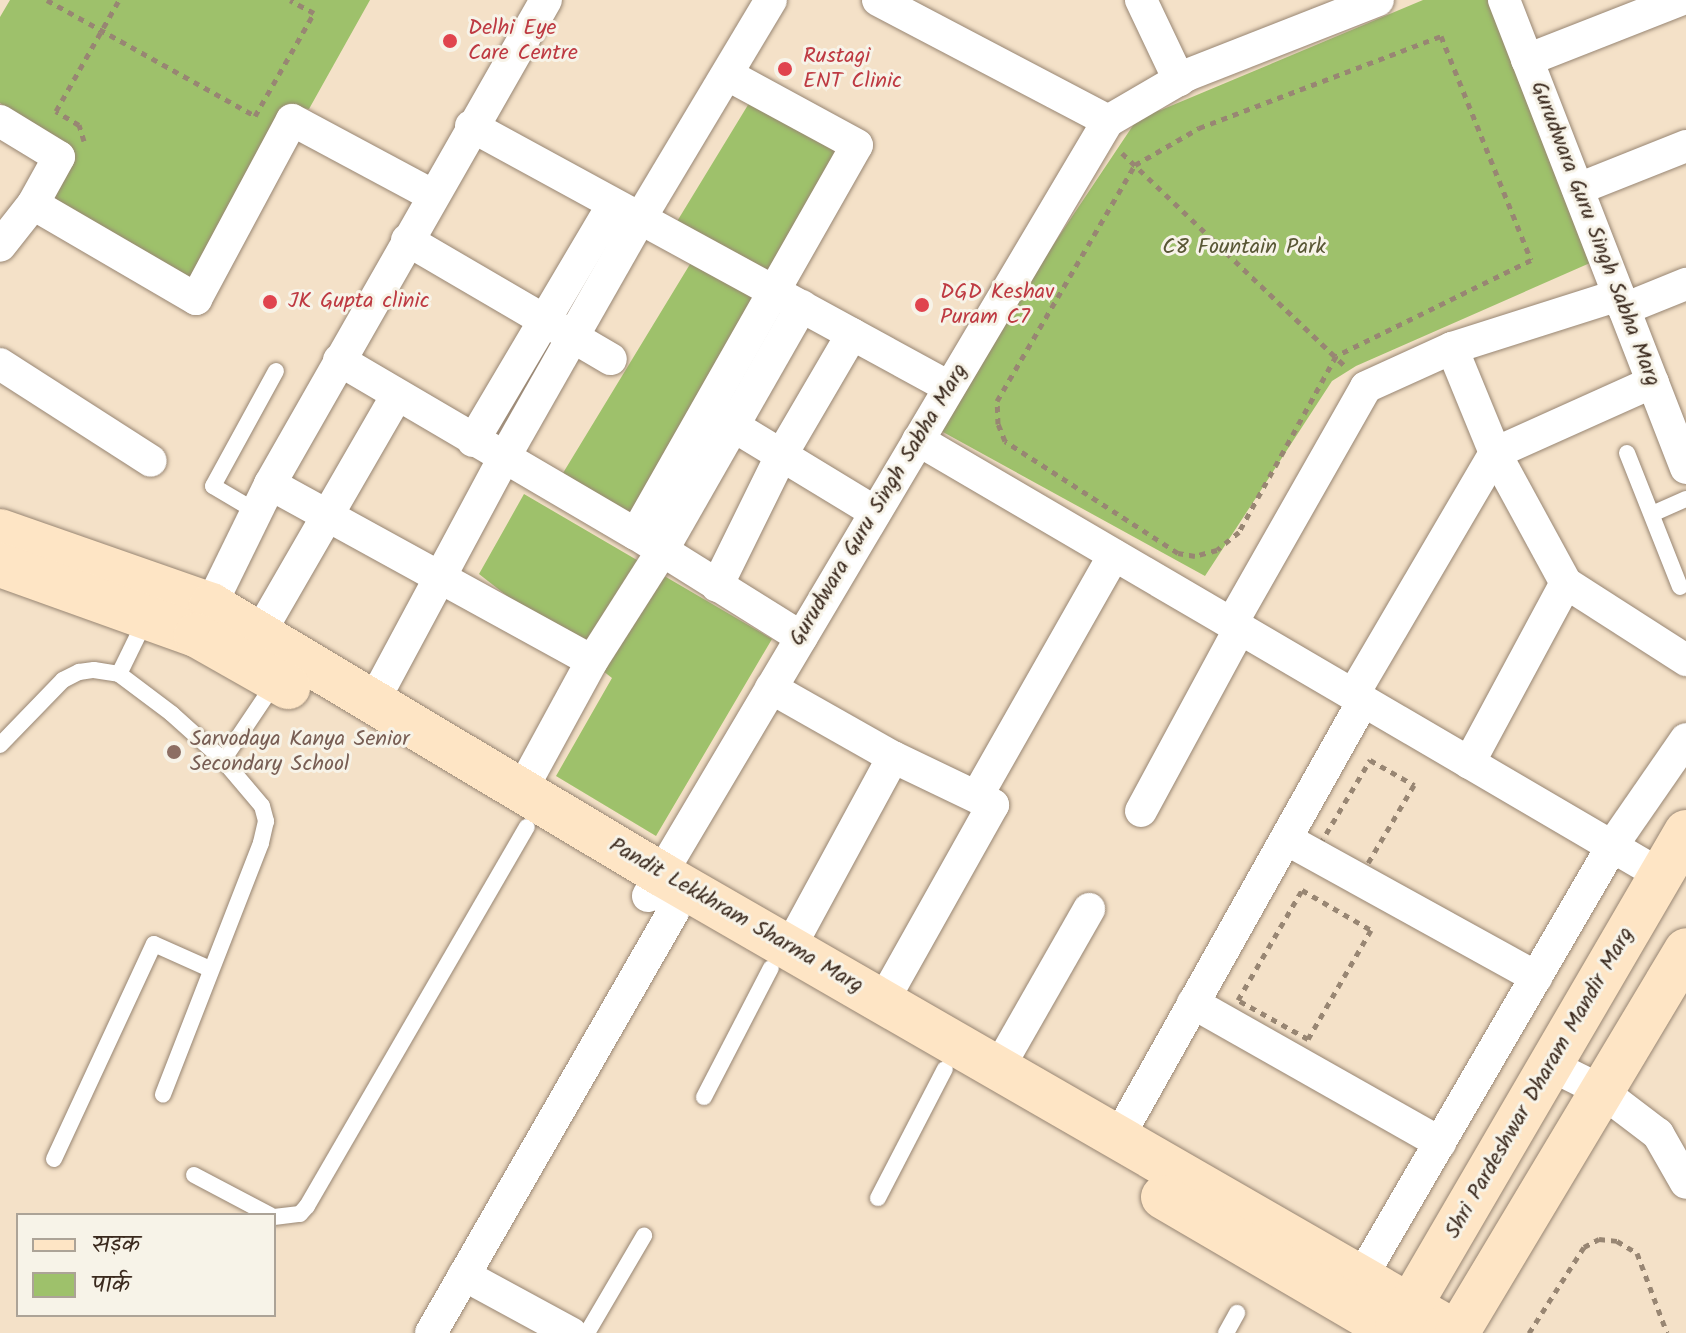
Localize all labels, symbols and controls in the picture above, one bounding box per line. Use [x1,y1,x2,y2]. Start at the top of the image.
place label: Delhi Eye Care Centre [468,15,578,66]
marker: Delhi Eye Care Centre [439,30,461,52]
place label: Rustagi ENT Clinic [803,43,902,94]
marker: Rustagi ENT Clinic [774,58,796,80]
street label: Gurudwara Guru Singh Sabha Marg [1524,78,1666,390]
park label: C8 Fountain Park [1162,235,1326,261]
place label: DGD Keshav Puram C7 [940,279,1054,330]
place label: JK Gupta clinic [288,289,429,315]
marker: JK Gupta clinic [259,291,281,313]
marker: DGD Keshav Puram C7 [911,294,933,316]
street label: Gurudwara Guru Singh Sabha Marg [784,359,974,651]
place label: Sarvodaya Kanya Senior Secondary School [190,726,410,778]
marker: Sarvodaya Kanya Senior Secondary School [165,743,183,761]
street label: Pandit Lekkhram Sharma Marg [604,832,868,1000]
street label: Shri Pardeshwar Dharam Mandir Marg [1440,923,1640,1243]
legend [16,1213,276,1317]
text: सड़क [92,1226,140,1265]
text: पार्क [92,1266,130,1305]

